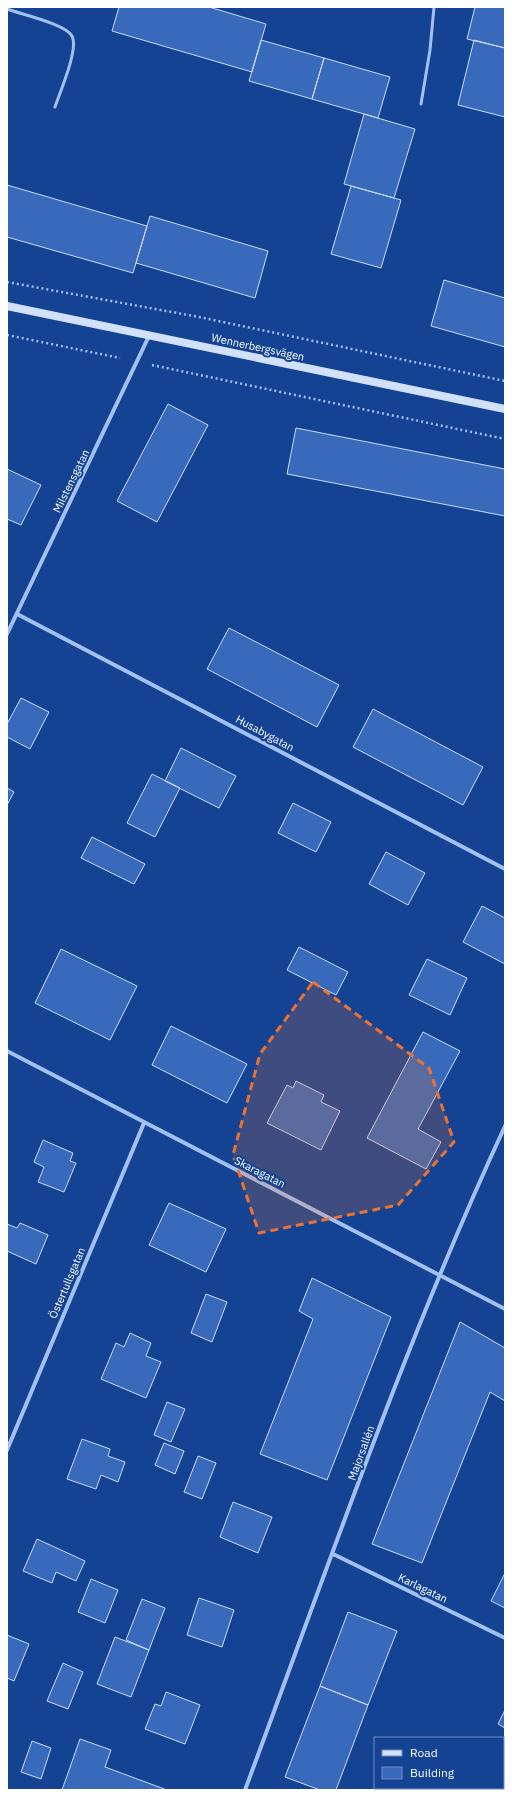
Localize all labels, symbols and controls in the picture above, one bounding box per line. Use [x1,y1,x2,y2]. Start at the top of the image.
street label: Wennerbergsvägen [210,330,306,364]
street label: Milstensgatan [50,447,92,515]
street label: Husabygatan [233,712,297,754]
street label: Skaragatan [232,1153,288,1191]
street label: Östertullsgatan [46,1245,88,1321]
street label: Majorsallén [345,1424,377,1482]
street label: Karlagatan [396,1570,450,1606]
legend [374,1737,504,1789]
text: Road [410,1745,438,1760]
text: Building [410,1765,455,1780]

